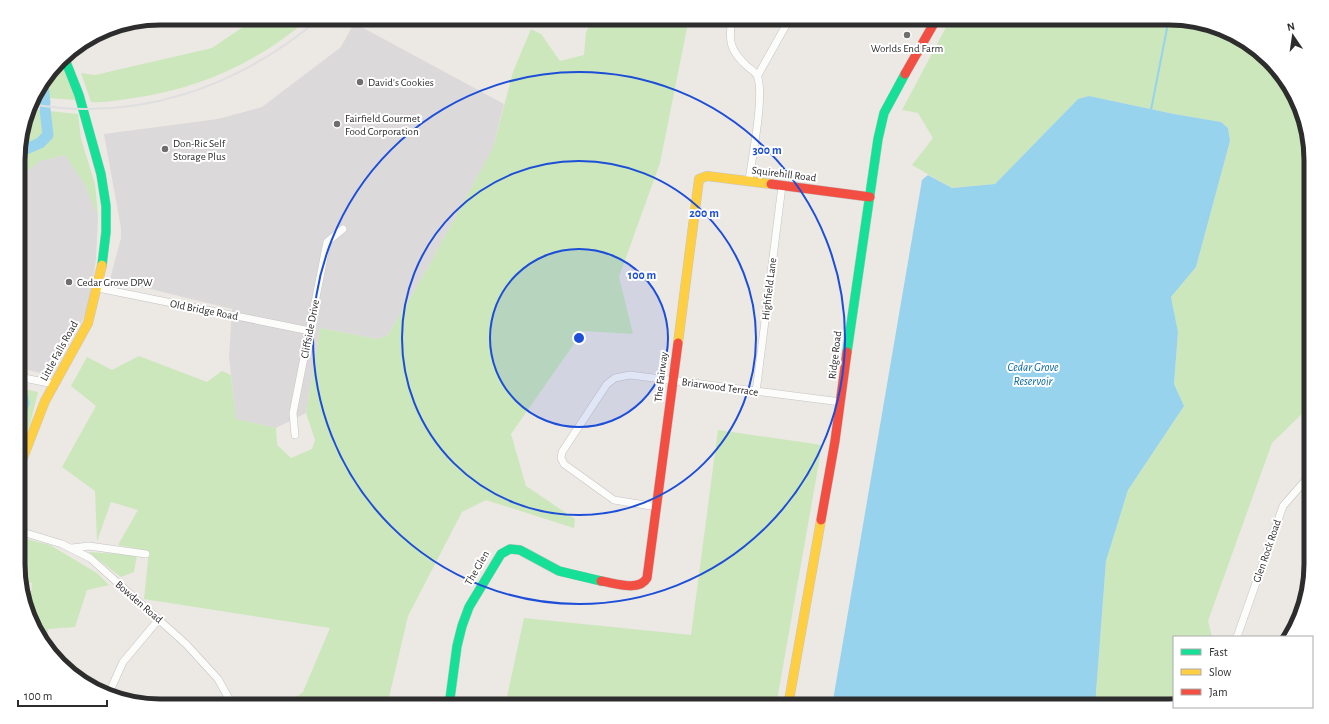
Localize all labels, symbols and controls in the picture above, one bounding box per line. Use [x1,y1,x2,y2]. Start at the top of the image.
north arrow [1273,16,1313,56]
text: N [1286,21,1296,33]
marker: Worlds End Farm [902,30,912,40]
place label: Worlds End Farm [871,43,944,54]
marker: David's Cookies [355,77,365,87]
place label: David's Cookies [368,77,434,88]
place label: Fairfield Gourmet Food Corporation [345,113,421,137]
marker: Fairfield Gourmet Food Corporation [332,119,342,129]
place label: Don-Ric Self Storage Plus [173,138,226,162]
marker: Don-Ric Self Storage Plus [160,144,170,154]
text: 300 m [752,144,782,156]
street label: Squirehill Road [751,165,817,183]
text: 200 m [689,207,719,219]
street label: Highfield Lane [760,257,778,321]
text: 100 m [628,269,656,281]
marker: Cedar Grove DPW [64,277,74,287]
place label: Cedar Grove DPW [77,277,153,288]
street label: Old Bridge Road [169,298,239,322]
street label: Cliffside Drive [299,299,321,359]
street label: Little Falls Road [38,319,80,383]
street label: Ridge Road [827,330,843,380]
centre of rings [572,331,586,345]
street label: The Fairway [652,351,670,403]
water label: Cedar Grove Reservoir [1007,361,1059,387]
street label: Briarwood Terrace [681,376,759,398]
street label: Glen Rock Road [1251,518,1283,584]
street label: The Glen [463,549,491,587]
street label: Bowden Road [113,579,165,626]
legend [1173,636,1313,708]
text: Fast [1209,646,1228,658]
text: Slow [1209,666,1231,678]
scale bar [18,682,107,708]
text: Jam [1209,686,1228,698]
text: 100 m [24,690,52,702]

